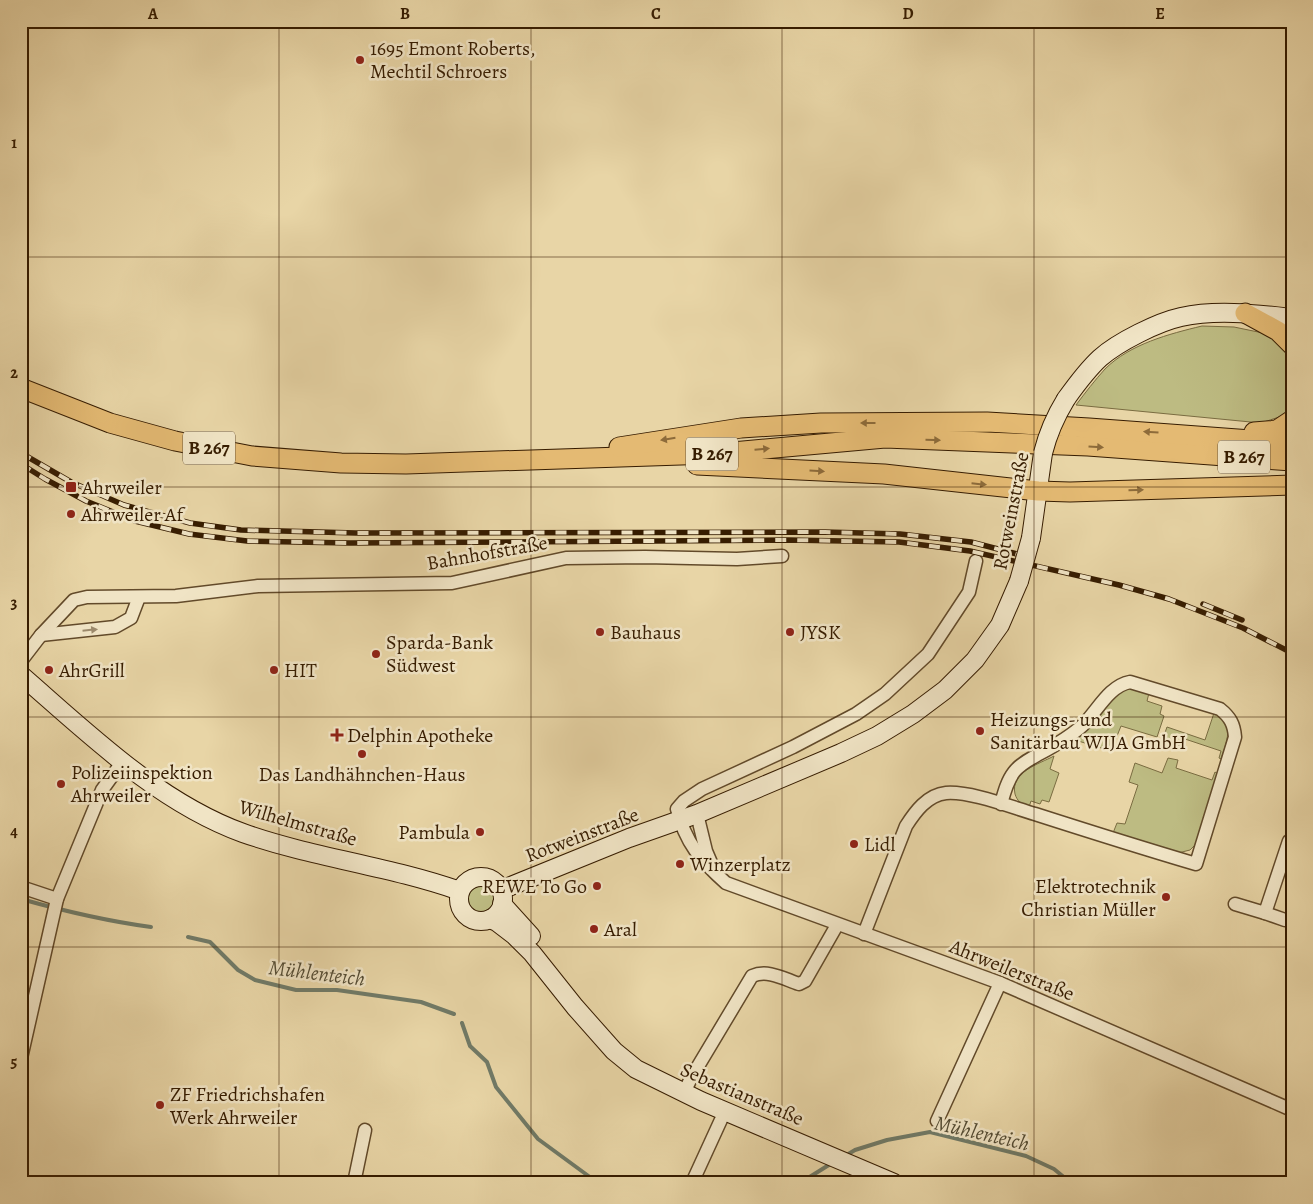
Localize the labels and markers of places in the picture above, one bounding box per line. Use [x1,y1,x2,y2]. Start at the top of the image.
place label: 1695 Emont Roberts, Mechtil Schroers [370,35,536,85]
marker: 1695 Emont Roberts, Mechtil Schroers [354,54,366,66]
place label: Ahrweiler [81,474,162,501]
marker: Ahrweiler [64,480,78,494]
place label: Ahrweiler Af [80,501,186,528]
marker: Ahrweiler Af [65,508,77,520]
place label: Bauhaus [610,619,681,646]
place label: JYSK [800,619,841,646]
marker: Bauhaus [594,626,606,638]
marker: JYSK [784,626,796,638]
place label: Sparda-Bank Südwest [386,629,493,679]
marker: Sparda-Bank Südwest [370,648,382,660]
place label: AhrGrill [58,657,125,684]
place label: HIT [284,657,317,684]
marker: AhrGrill [43,664,55,676]
marker: HIT [268,664,280,676]
place label: Heizungs- und Sanitärbau WIJA GmbH [990,706,1186,756]
place label: Delphin Apotheke [347,722,493,749]
marker: Heizungs- und Sanitärbau WIJA GmbH [974,725,986,737]
marker: Delphin Apotheke [331,729,343,741]
marker: Das Landhähnchen-Haus [356,748,368,760]
place label: Polizeiinspektion Ahrweiler [70,759,213,809]
place label: Das Landhähnchen-Haus [258,761,466,788]
marker: Polizeiinspektion Ahrweiler [55,778,67,790]
place label: Pambula [398,819,471,846]
marker: Pambula [474,826,486,838]
place label: Lidl [864,831,896,858]
marker: Lidl [848,838,860,850]
place label: Winzerplatz [689,851,791,878]
marker: Winzerplatz [674,858,686,870]
place label: REWE To Go [482,873,587,900]
place label: Elektrotechnik Christian Müller [1021,873,1156,923]
marker: REWE To Go [591,880,603,892]
marker: Elektrotechnik Christian Müller [1160,891,1172,903]
place label: Aral [603,916,637,943]
marker: Aral [588,923,600,935]
place label: ZF Friedrichshafen Werk Ahrweiler [169,1081,325,1131]
marker: ZF Friedrichshafen Werk Ahrweiler [154,1099,166,1111]

